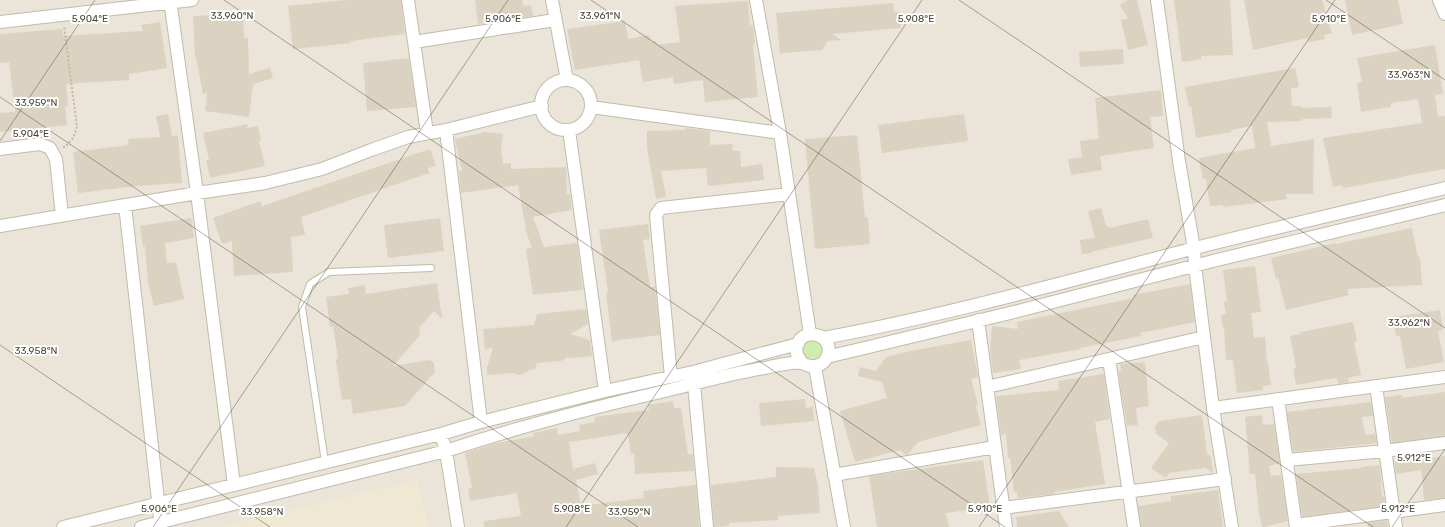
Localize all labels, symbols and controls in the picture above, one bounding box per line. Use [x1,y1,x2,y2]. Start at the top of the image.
text: 33.960°N [210,10,254,22]
text: 33.961°N [580,10,620,22]
text: 5.904°E [72,13,108,25]
text: 5.906°E [485,13,521,25]
text: 5.908°E [898,13,934,25]
text: 5.910°E [1312,13,1346,25]
text: 33.963°N [1388,69,1430,81]
text: 33.959°N [15,97,57,109]
text: 5.904°E [13,128,49,140]
text: 33.962°N [1388,317,1430,329]
text: 33.958°N [14,345,58,357]
text: 5.912°E [1397,452,1431,464]
text: 5.906°E [141,503,177,515]
text: 5.908°E [554,503,590,515]
text: 5.910°E [968,503,1002,515]
text: 5.912°E [1381,503,1415,515]
text: 33.958°N [240,506,284,518]
text: 33.959°N [608,506,650,518]

